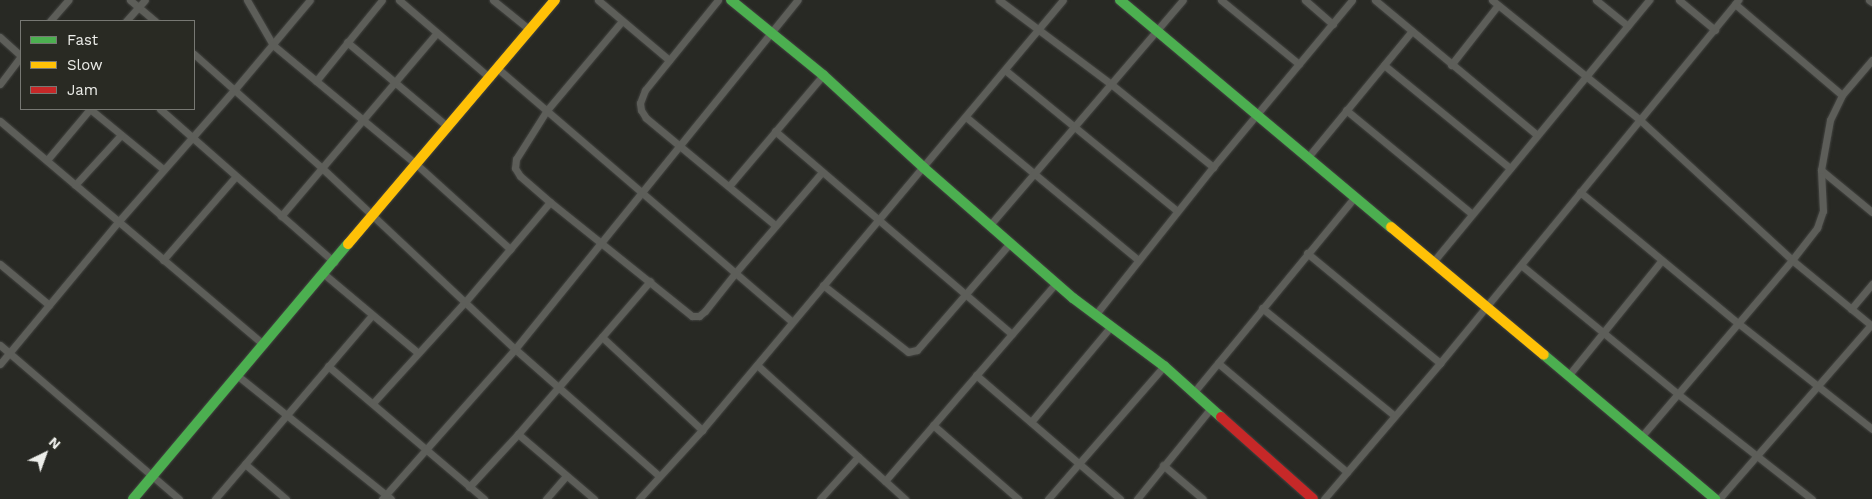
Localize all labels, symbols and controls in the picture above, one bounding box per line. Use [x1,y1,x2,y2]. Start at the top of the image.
legend [20,20,195,110]
text: Fast [67,31,98,49]
text: Slow [67,56,103,74]
text: Jam [67,81,98,99]
north arrow [20,429,70,479]
text: N [46,433,64,452]

